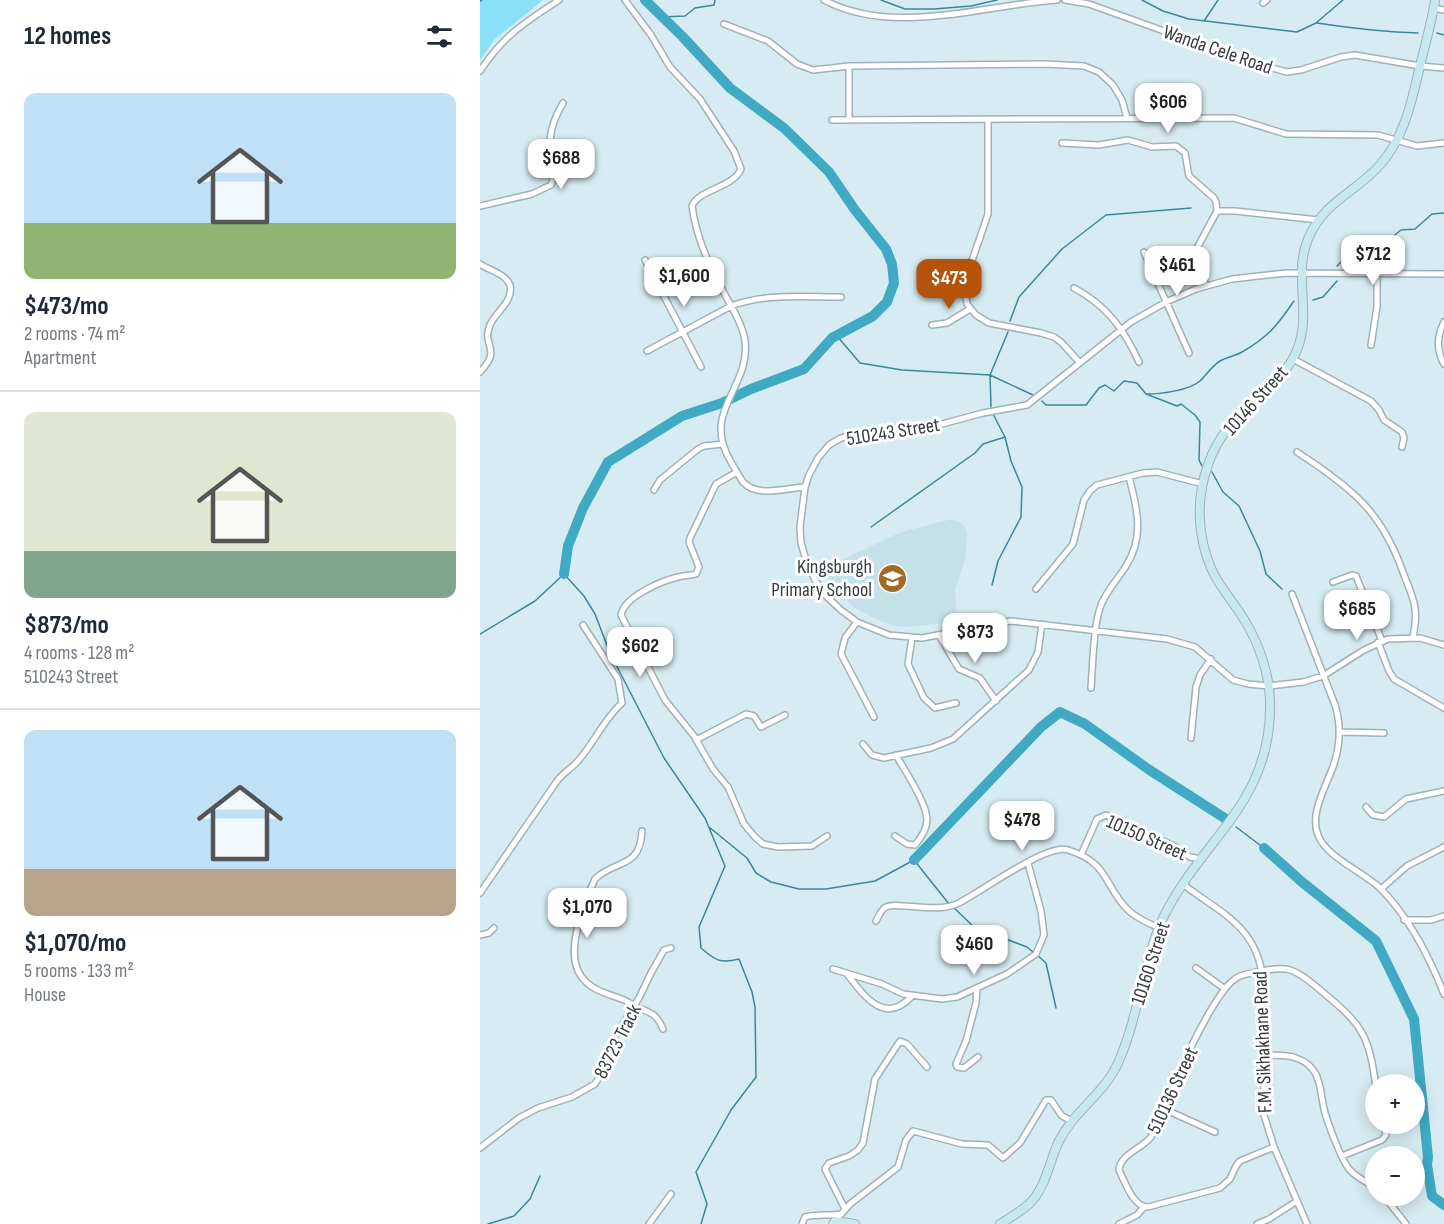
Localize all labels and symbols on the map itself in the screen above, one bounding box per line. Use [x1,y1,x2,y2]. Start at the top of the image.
street label: Wanda Cele Road [1160,20,1275,80]
pin: $606 [1132,83,1204,134]
pin: $688 [525,139,597,190]
pin: $712 [1337,235,1409,286]
pin: $461 [1141,246,1213,297]
pin: $1,600 [635,257,733,308]
pin: $473 [913,259,985,310]
street label: 10146 Street [1218,361,1293,440]
street label: 510243 Street [845,413,942,451]
place label: Kingsburgh Primary School [771,555,872,602]
school or university icon: Kingsburgh Primary School [877,562,909,594]
pin: $685 [1321,590,1393,641]
pin: $873 [939,613,1011,664]
pin: $602 [604,627,676,678]
pin: $478 [986,801,1058,852]
street label: 10150 Street [1103,810,1190,866]
pin: $1,070 [538,888,636,939]
street label: 10160 Street [1126,919,1176,1008]
pin: $460 [938,925,1010,976]
street label: F.M. Sikhakhane Road [1249,971,1277,1113]
street label: 83723 Track [589,1000,647,1083]
street label: 510136 Street [1142,1043,1204,1138]

